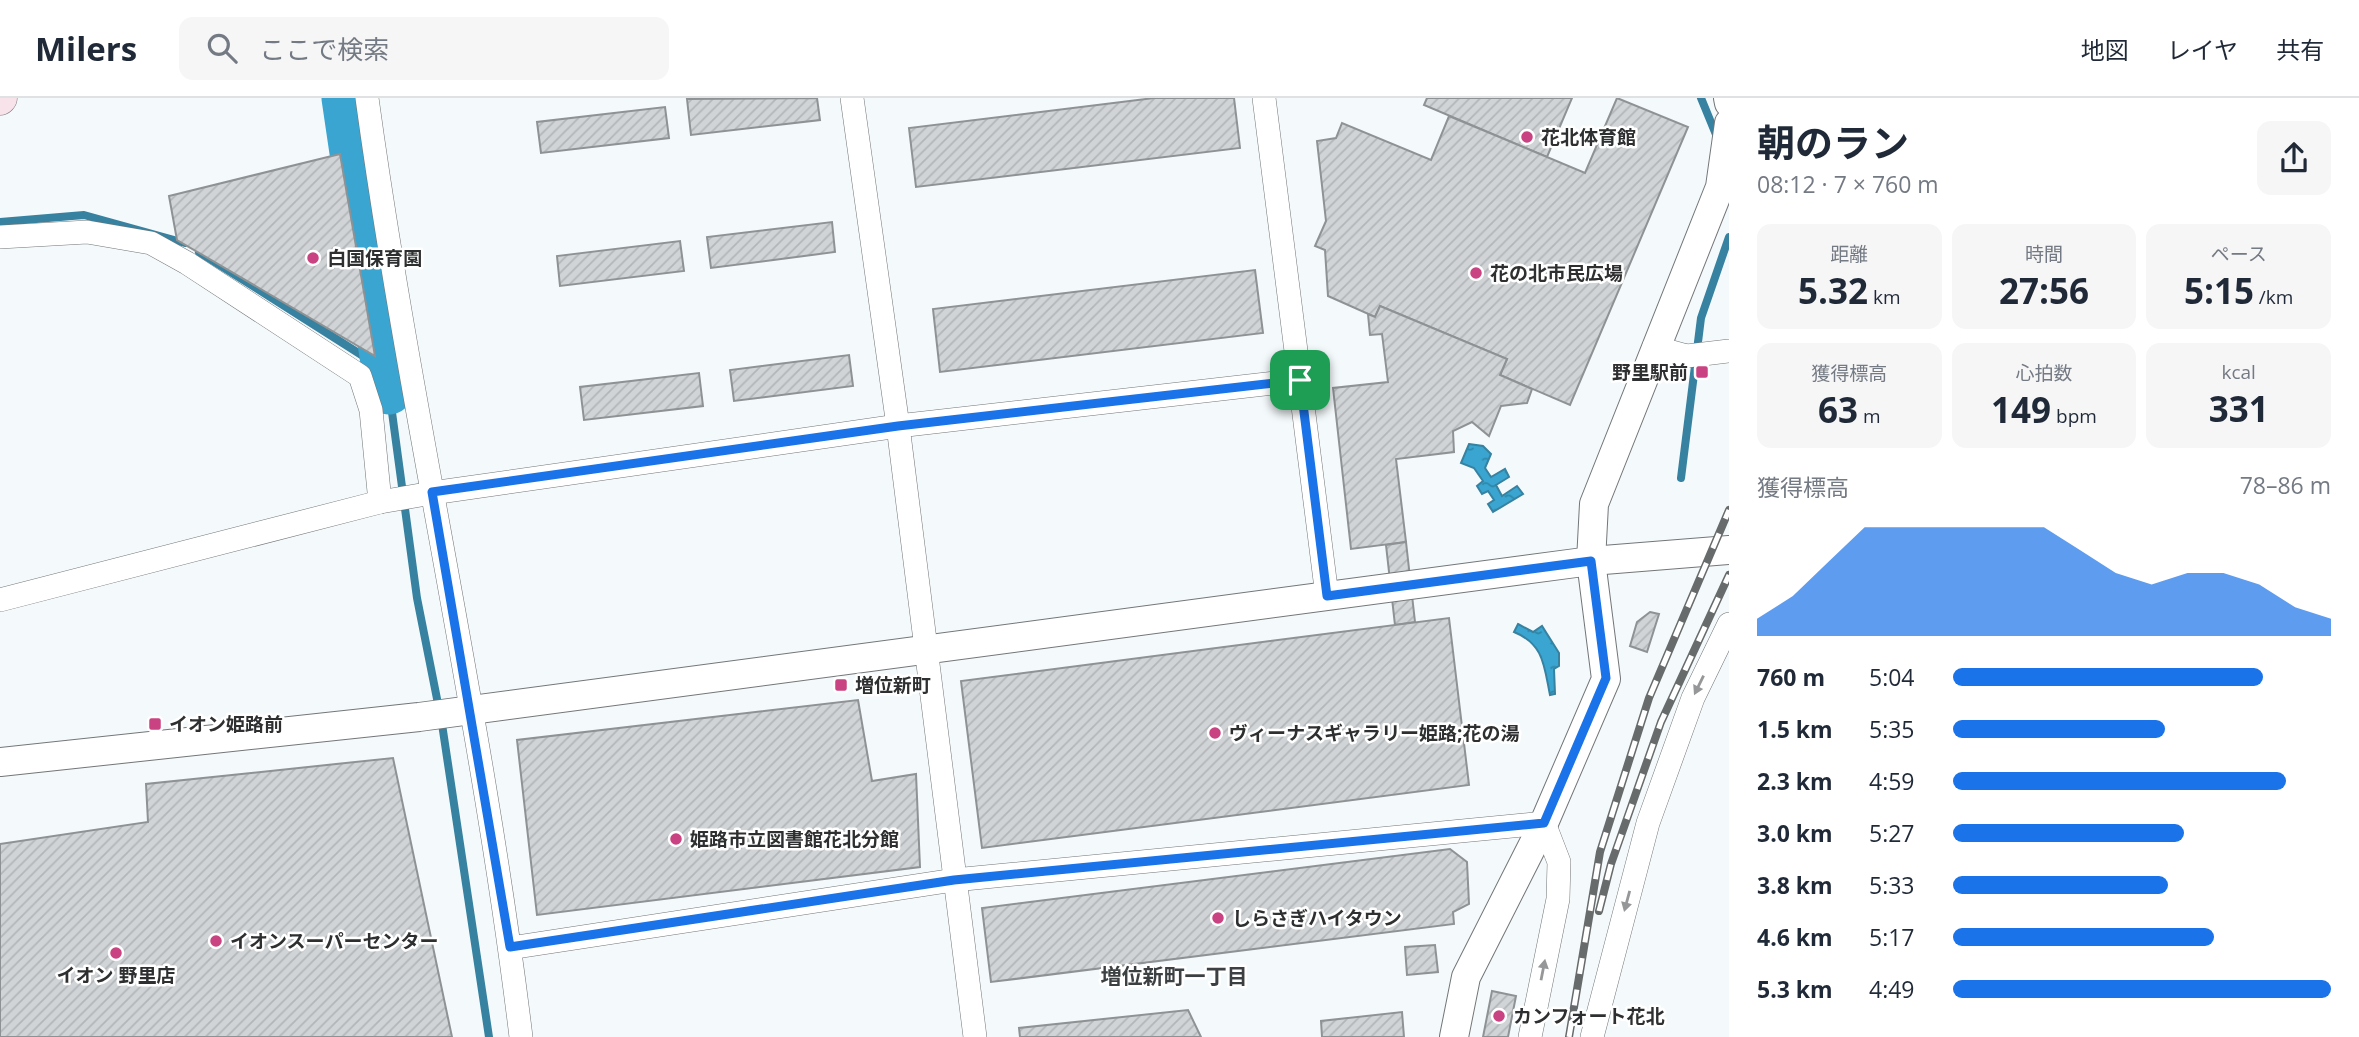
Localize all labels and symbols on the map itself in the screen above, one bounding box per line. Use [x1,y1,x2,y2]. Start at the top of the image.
place label: 花北体育館 [1541,124,1636,150]
marker: 花北体育館 [1519,129,1535,145]
place label: 白国保育園 [327,245,422,271]
marker: 白国保育園 [305,250,321,266]
place label: 花の北市民広場 [1490,260,1623,286]
marker: 花の北市民広場 [1468,265,1484,281]
pin [1270,350,1330,410]
place label: 野里駅前 [1612,359,1688,385]
marker: 野里駅前 [1694,364,1710,380]
place label: 増位新町 [855,672,931,698]
one-way arrow [1693,675,1705,695]
marker: 増位新町 [833,677,849,693]
place label: イオン姫路前 [169,711,283,737]
marker: イオン姫路前 [147,716,163,732]
place label: ヴィーナスギャラリー姫路;花の湯 [1229,720,1519,746]
marker: ヴィーナスギャラリー姫路;花の湯 [1207,725,1223,741]
place label: 姫路市立図書館花北分館 [690,826,899,852]
marker: 姫路市立図書館花北分館 [668,831,684,847]
one-way arrow [1621,890,1632,912]
place label: しらさぎハイタウン [1232,905,1402,931]
marker: しらさぎハイタウン [1210,910,1226,926]
place label: イオンスーパーセンター [230,928,438,954]
marker: イオンスーパーセンター [208,933,224,949]
marker: イオン 野里店 [108,945,124,961]
one-way arrow [1538,959,1549,981]
place label: イオン 野里店 [57,962,175,988]
district label: 増位新町一丁目 [1101,962,1248,990]
place label: カンフォート花北 [1513,1003,1664,1029]
marker: カンフォート花北 [1491,1008,1507,1024]

